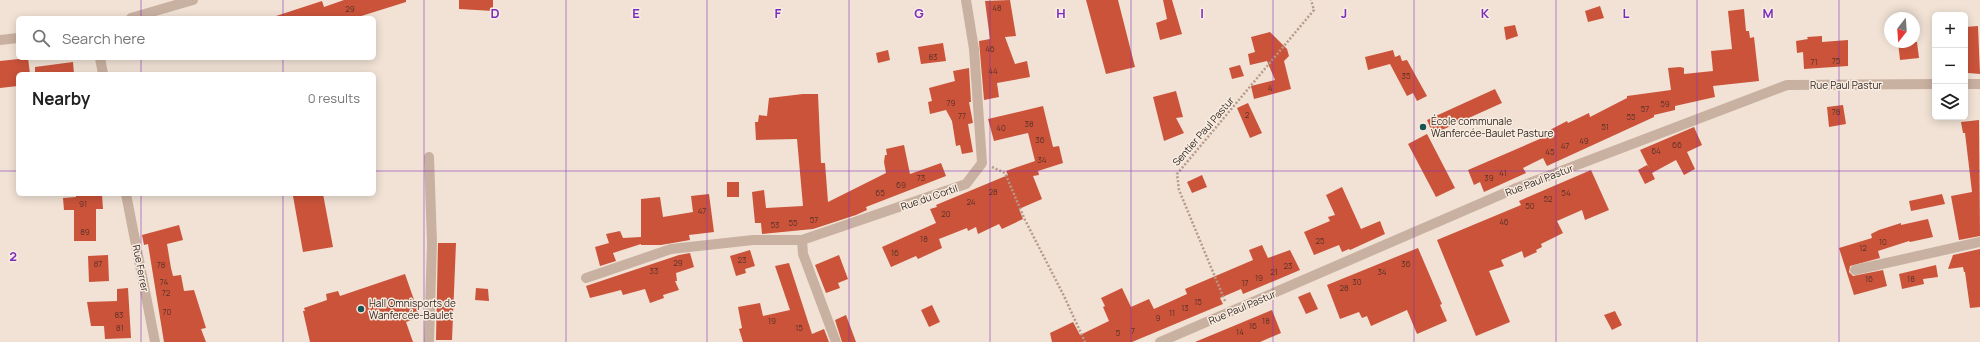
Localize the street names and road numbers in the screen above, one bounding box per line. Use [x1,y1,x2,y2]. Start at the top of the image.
street label: Rue Paul Pastur [1810,78,1882,92]
street label: Sentier Paul Pastur [1169,93,1237,169]
street label: Rue Paul Pastur [1503,160,1575,199]
street label: Rue du Cortil [899,181,959,213]
street label: Rue Ferrer [130,243,152,293]
street label: Rue Paul Pastur [1206,286,1278,327]

